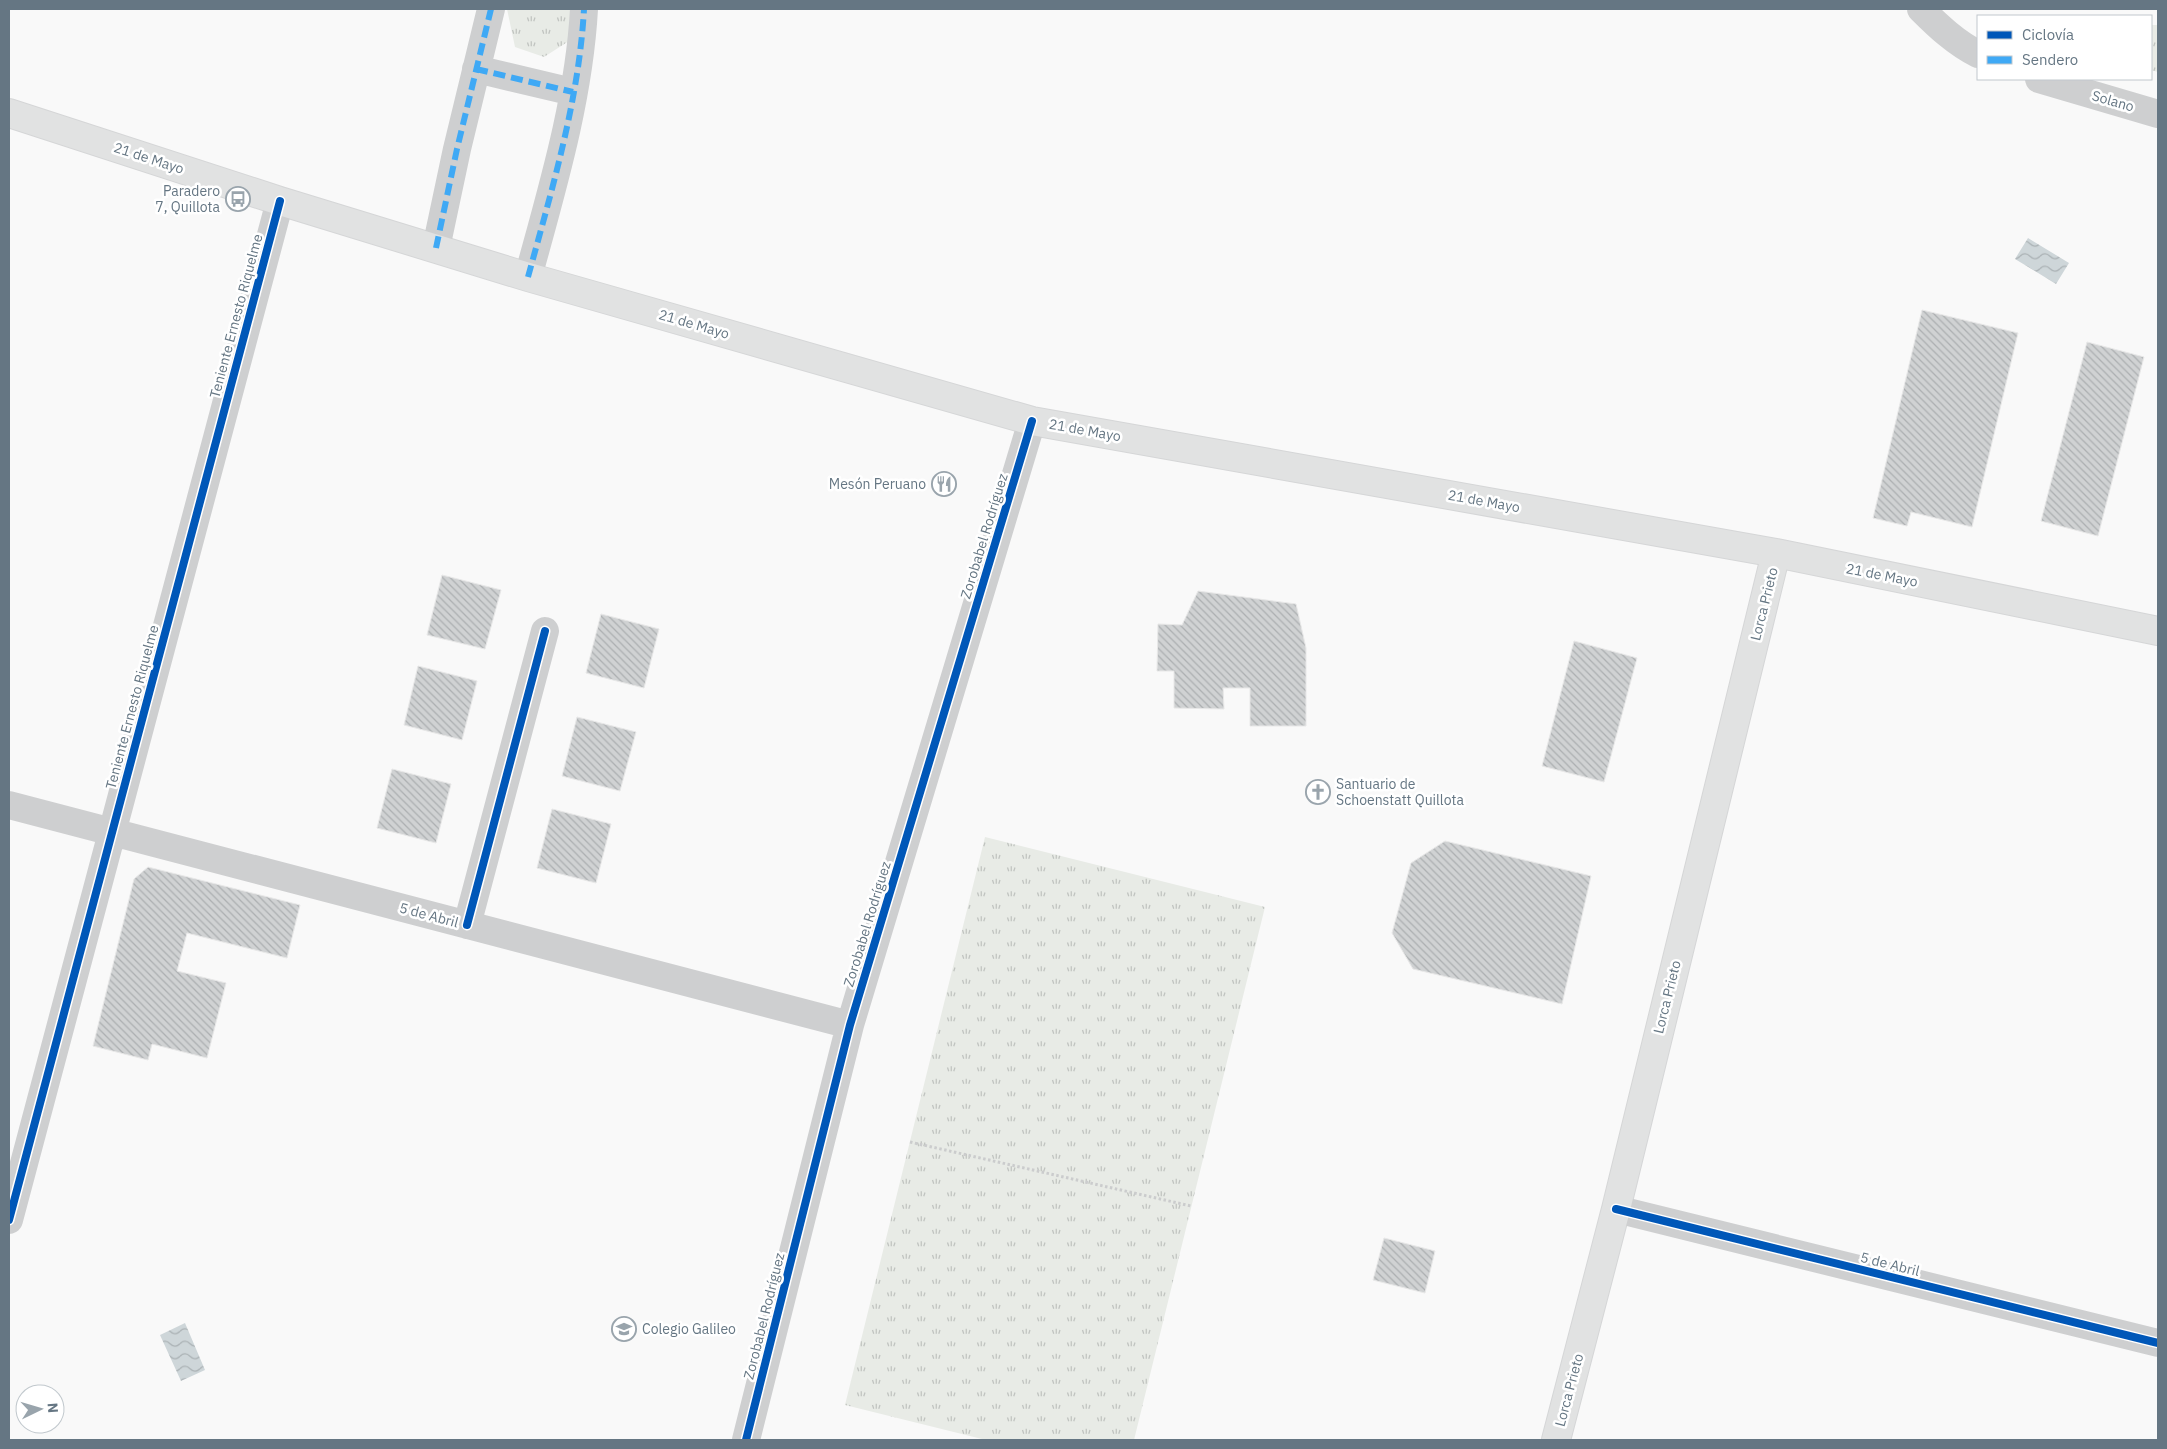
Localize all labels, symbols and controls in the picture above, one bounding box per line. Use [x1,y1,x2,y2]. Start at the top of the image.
legend [1977,15,2152,80]
text: Ciclovía [2022,25,2074,44]
text: Sendero [2022,50,2078,69]
street label: Solano [2090,86,2136,116]
street label: 21 de Mayo [112,138,187,178]
place label: Paradero 7, Quillota [155,182,221,216]
bus stop icon: Paradero 7, Quillota [225,186,251,212]
street label: Teniente Ernesto Riquelme [205,232,267,400]
street label: 21 de Mayo [657,305,732,343]
street label: 21 de Mayo [1048,415,1123,445]
restaurant icon: Mesón Peruano [931,471,957,497]
street label: Zorobabel Rodríguez [956,471,1012,601]
place label: Mesón Peruano [829,475,926,493]
street label: 21 de Mayo [1447,486,1522,516]
street label: 21 de Mayo [1845,559,1920,591]
street label: Lorca Prieto [1746,565,1782,643]
street label: Teniente Ernesto Riquelme [101,623,163,791]
place label: Santuario de Schoenstatt Quillota [1336,775,1464,809]
church icon: Santuario de Schoenstatt Quillota [1305,779,1331,805]
street label: Zorobabel Rodríguez [839,859,895,989]
street label: 5 de Abril [398,898,461,932]
street label: Lorca Prieto [1649,958,1685,1036]
street label: 5 de Abril [1859,1248,1922,1280]
street label: Zorobabel Rodríguez [740,1250,789,1381]
school or university icon: Colegio Galileo [611,1316,637,1342]
place label: Colegio Galileo [642,1320,736,1338]
street label: Lorca Prieto [1551,1351,1587,1429]
north arrow [15,1384,65,1434]
text: N [44,1402,62,1414]

